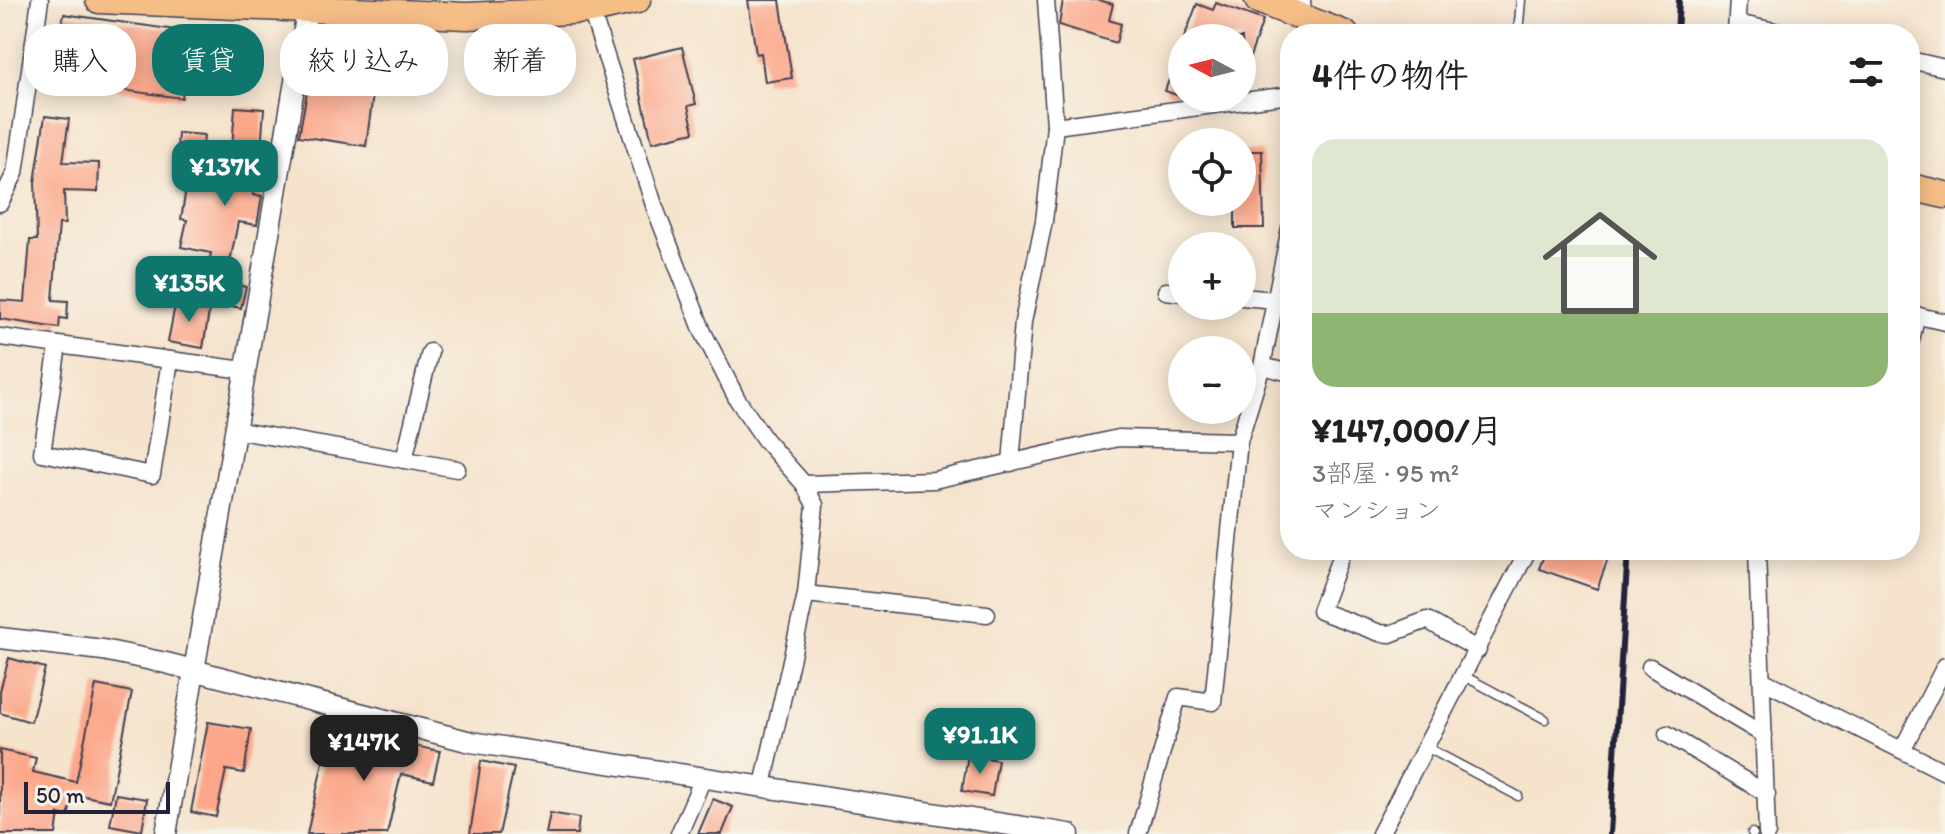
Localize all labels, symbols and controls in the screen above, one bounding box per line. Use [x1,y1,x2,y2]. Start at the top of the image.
chip: 購入 [24,24,136,96]
chip: 賃貸 [152,24,264,96]
chip: 絞り込み [280,24,448,96]
chip: 新着 [464,24,576,96]
north arrow [1168,24,1256,112]
map controls [1168,24,1256,424]
icon: filters [1844,50,1888,94]
text: 4件の物件 [1312,55,1468,96]
button: locate [1168,128,1256,216]
pin: ¥137K [169,140,281,208]
text: ¥137K [190,150,260,182]
icon: home [1528,191,1672,335]
button: + [1168,232,1256,320]
pin: ¥135K [133,256,245,324]
text: ¥135K [153,266,225,298]
button: − [1168,336,1256,424]
text: ¥147,000/月 [1312,410,1503,451]
text: 3部屋 · 95 m² [1312,457,1459,489]
text: マンション [1312,494,1441,526]
pin: ¥91.1K [915,708,1045,776]
pin: ¥147K [308,715,420,783]
text: ¥91.1K [942,718,1018,750]
text: ¥147K [328,725,400,757]
scale bar [24,778,170,814]
text: 50 m [36,782,85,809]

